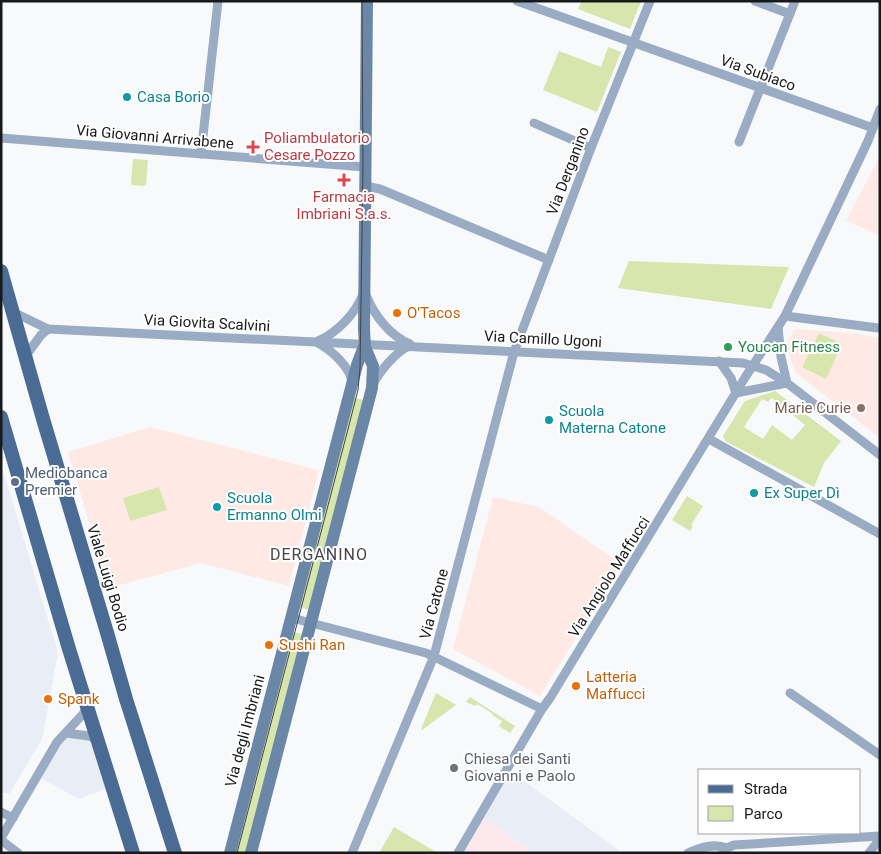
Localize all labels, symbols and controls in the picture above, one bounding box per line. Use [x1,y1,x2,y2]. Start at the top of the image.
street label: Via Subiaco [718,51,798,95]
place label: Casa Borio [137,88,210,106]
marker: Casa Borio [121,91,133,103]
street label: Via Giovanni Arrivabene [75,121,235,153]
street label: Via Derganino [543,124,593,218]
place label: Poliambulatorio Cesare Pozzo [264,129,370,164]
marker: Poliambulatorio Cesare Pozzo [246,140,260,154]
marker: Farmacia Imbriani S.a.s. [338,174,350,186]
place label: Farmacia Imbriani S.a.s. [297,188,391,223]
place label: O'Tacos [407,304,460,322]
marker: O'Tacos [391,307,403,319]
street label: Via Giovita Scalvini [143,311,271,335]
street label: Via Camillo Ugoni [484,327,602,351]
place label: Youcan Fitness [738,338,840,356]
marker: Youcan Fitness [722,341,734,353]
place label: Marie Curie [775,399,851,417]
place label: Scuola Materna Catone [559,402,666,437]
marker: Marie Curie [855,402,867,414]
marker: Scuola Materna Catone [543,414,555,426]
place label: Mediobanca Premier [25,464,108,499]
marker: Mediobanca Premier [9,476,21,488]
place label: Ex Super Dì [764,484,840,502]
marker: Ex Super Dì [748,487,760,499]
place label: Scuola Ermanno Olmi [227,489,322,524]
marker: Scuola Ermanno Olmi [211,501,223,513]
street label: Via Angiolo Maffucci [565,513,653,641]
street label: Viale Luigi Bodio [83,522,133,634]
district label: DERGANINO [270,545,368,564]
street label: Via Catone [416,567,452,641]
place label: Sushi Ran [279,636,345,654]
marker: Sushi Ran [263,639,275,651]
place label: Latteria Maffucci [586,668,645,703]
street label: Via degli Imbriani [221,673,269,789]
marker: Latteria Maffucci [570,680,582,692]
place label: Spank [58,690,100,708]
marker: Spank [42,693,54,705]
place label: Chiesa dei Santi Giovanni e Paolo [464,750,576,785]
marker: Chiesa dei Santi Giovanni e Paolo [448,762,460,774]
legend [698,769,861,834]
text: Strada [744,780,787,798]
text: Parco [744,805,783,823]

